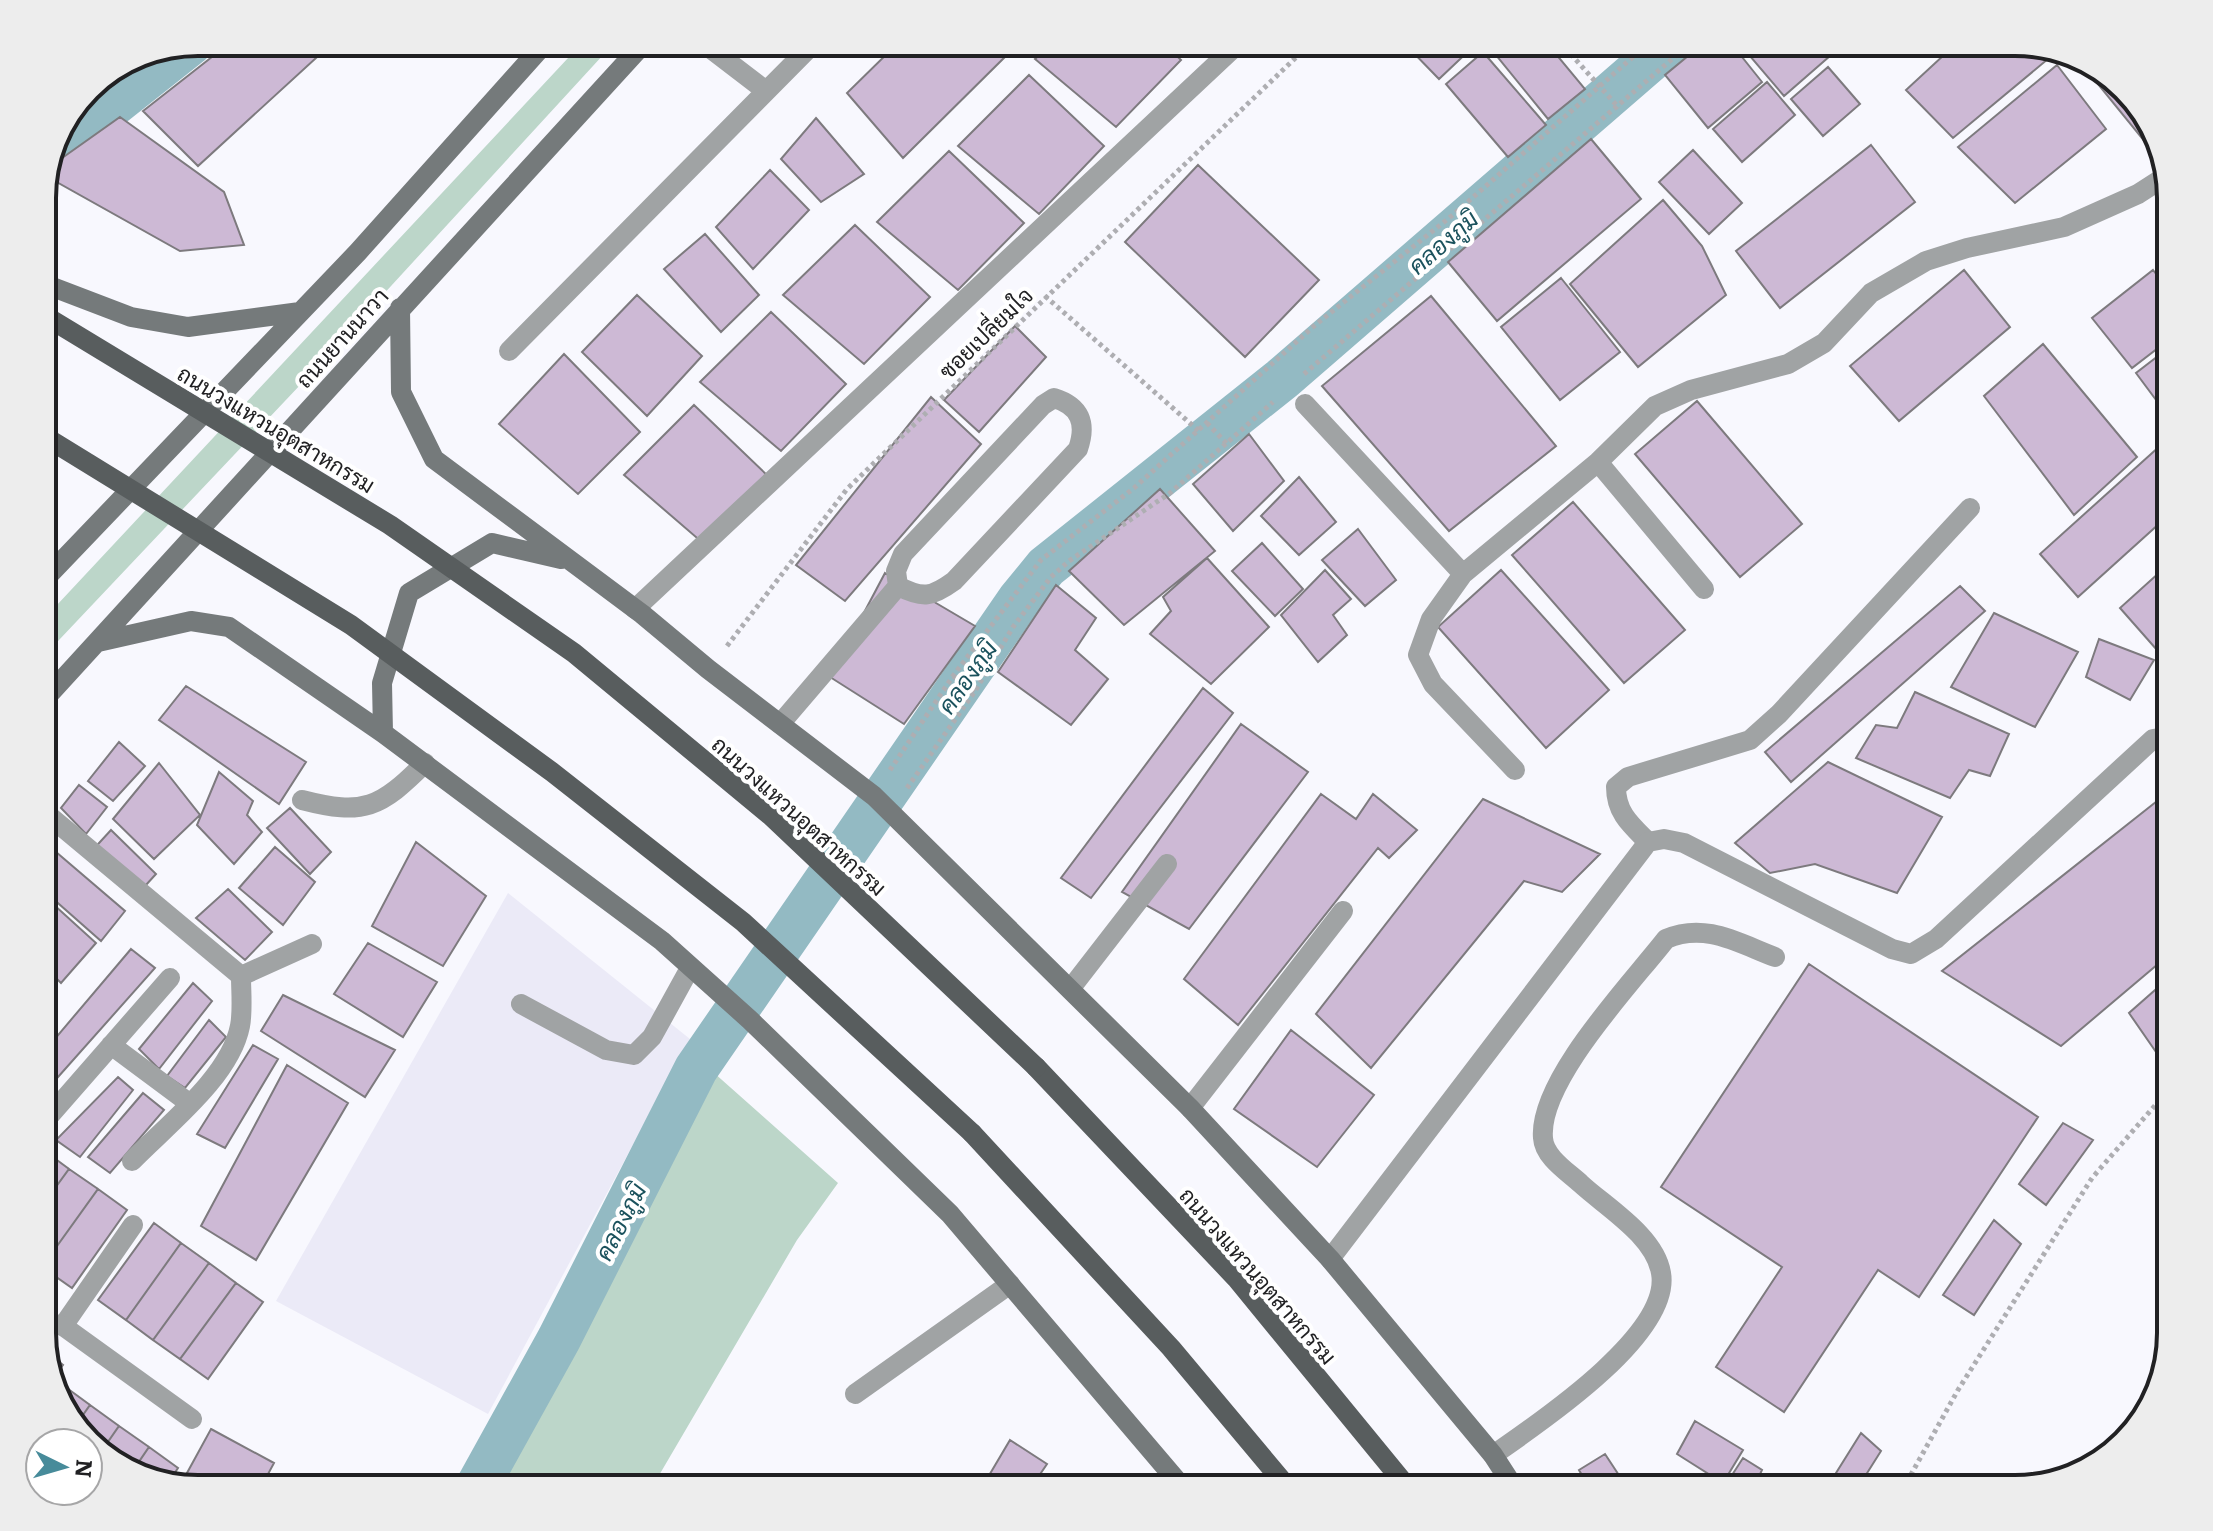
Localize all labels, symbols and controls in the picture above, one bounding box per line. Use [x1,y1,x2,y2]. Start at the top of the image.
water label: คลองภูมิ [1399,200,1487,283]
street label: ซอยเปลี่ยมใจ [930,278,1040,385]
street label: ถนนยานนาวา [287,280,395,394]
street label: ถนนวงแหวนอุตสาหกรรม [171,356,382,501]
water label: คลองภูมิ [928,631,1006,721]
street label: ถนนวงแหวนอุตสาหกรรม [705,727,895,903]
water label: คลองภูมิ [585,1175,656,1267]
street label: ถนนวงแหวนอุตสาหกรรม [1172,1179,1345,1371]
north arrow [24,1427,104,1507]
text: N [68,1458,103,1480]

